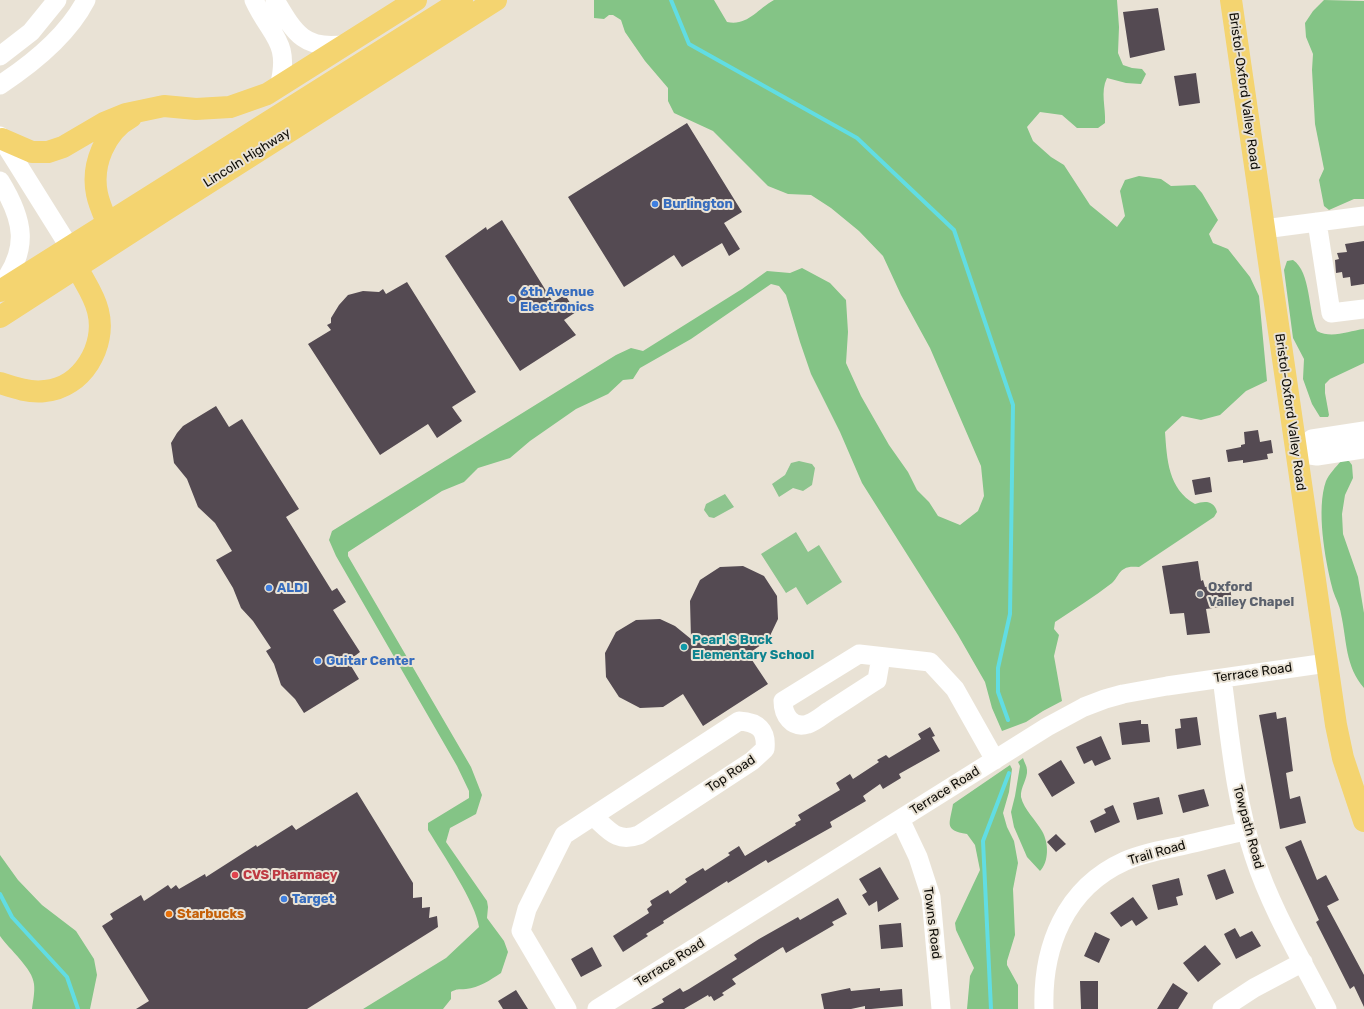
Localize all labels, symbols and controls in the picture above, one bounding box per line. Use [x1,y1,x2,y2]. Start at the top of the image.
street label: Bristol-Oxford Valley Road [1225,11,1263,171]
street label: Lincoln Highway [201,125,293,191]
place label: Burlington [663,196,733,212]
marker: Burlington [650,199,660,209]
place label: 6th Avenue Electronics [520,284,594,315]
marker: 6th Avenue Electronics [507,294,517,304]
street label: Bristol-Oxford Valley Road [1271,332,1309,492]
place label: Oxford Valley Chapel [1208,579,1294,610]
place label: ALDI [277,580,308,596]
marker: ALDI [264,583,274,593]
marker: Oxford Valley Chapel [1195,589,1205,599]
place label: Pearl S Buck Elementary School [692,632,814,663]
marker: Pearl S Buck Elementary School [679,642,689,652]
place label: Guitar Center [326,653,415,669]
marker: Guitar Center [313,656,323,666]
street label: Terrace Road [1213,660,1293,686]
street label: Top Road [704,752,758,796]
street label: Terrace Road [907,763,983,819]
street label: Towpath Road [1229,784,1267,870]
street label: Trail Road [1127,837,1187,869]
place label: CVS Pharmacy [243,867,338,883]
marker: CVS Pharmacy [230,870,240,880]
street label: Towns Road [920,886,944,960]
place label: Target [292,891,335,907]
marker: Target [279,894,289,904]
place label: Starbucks [177,906,244,922]
marker: Starbucks [164,909,174,919]
street label: Terrace Road [632,935,708,991]

